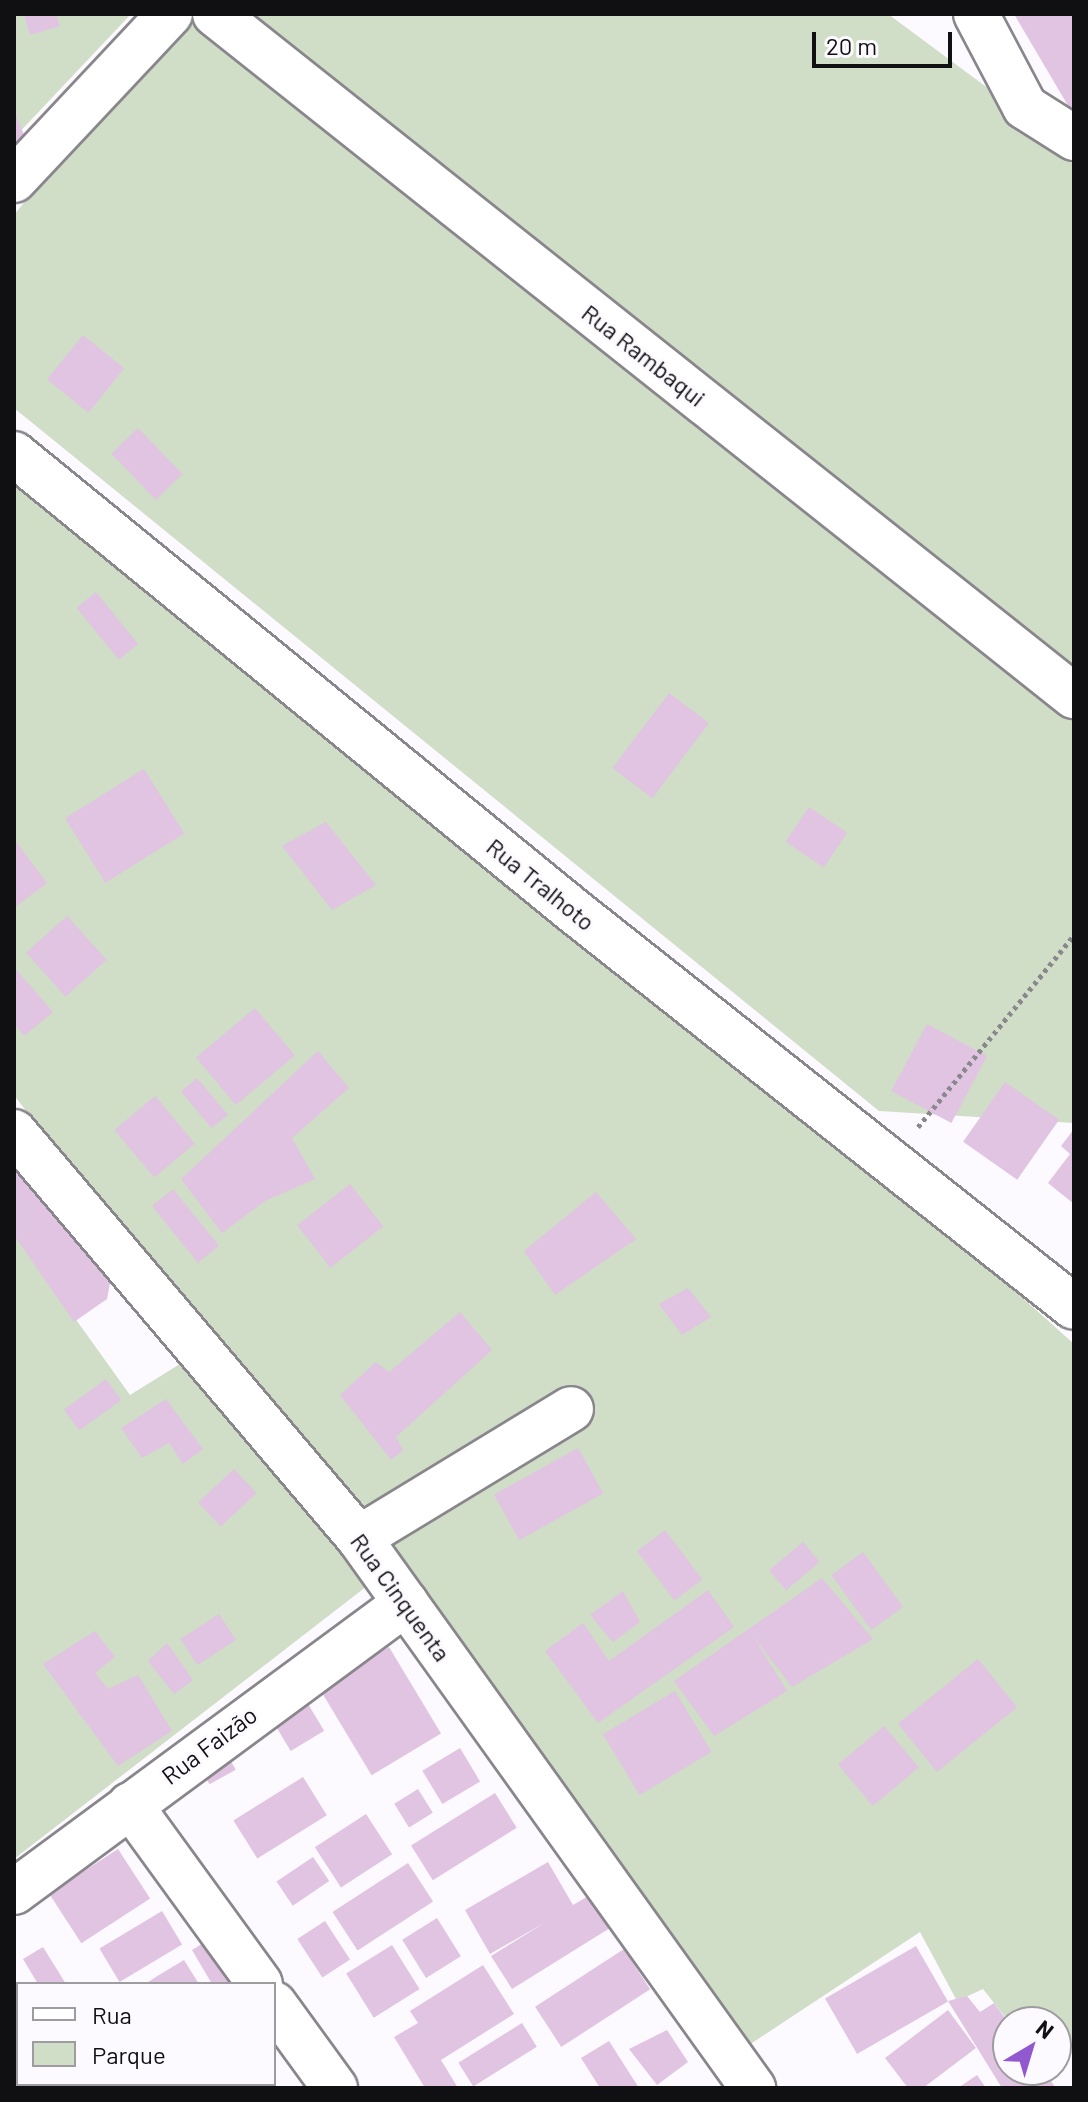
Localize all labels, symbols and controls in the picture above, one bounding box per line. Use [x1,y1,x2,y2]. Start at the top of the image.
scale bar [816,16,956,66]
text: 20 m [826,31,877,60]
street label: Rua Rambaqui [576,298,712,412]
street label: Rua Tralhoto [481,832,601,936]
street label: Rua Cinquenta [345,1527,457,1667]
street label: Rua Faizão [156,1700,262,1790]
legend [16,1982,276,2086]
text: Rua [92,2000,132,2029]
north arrow [992,2006,1072,2086]
text: N [1032,2014,1059,2043]
text: Parque [92,2040,166,2069]

